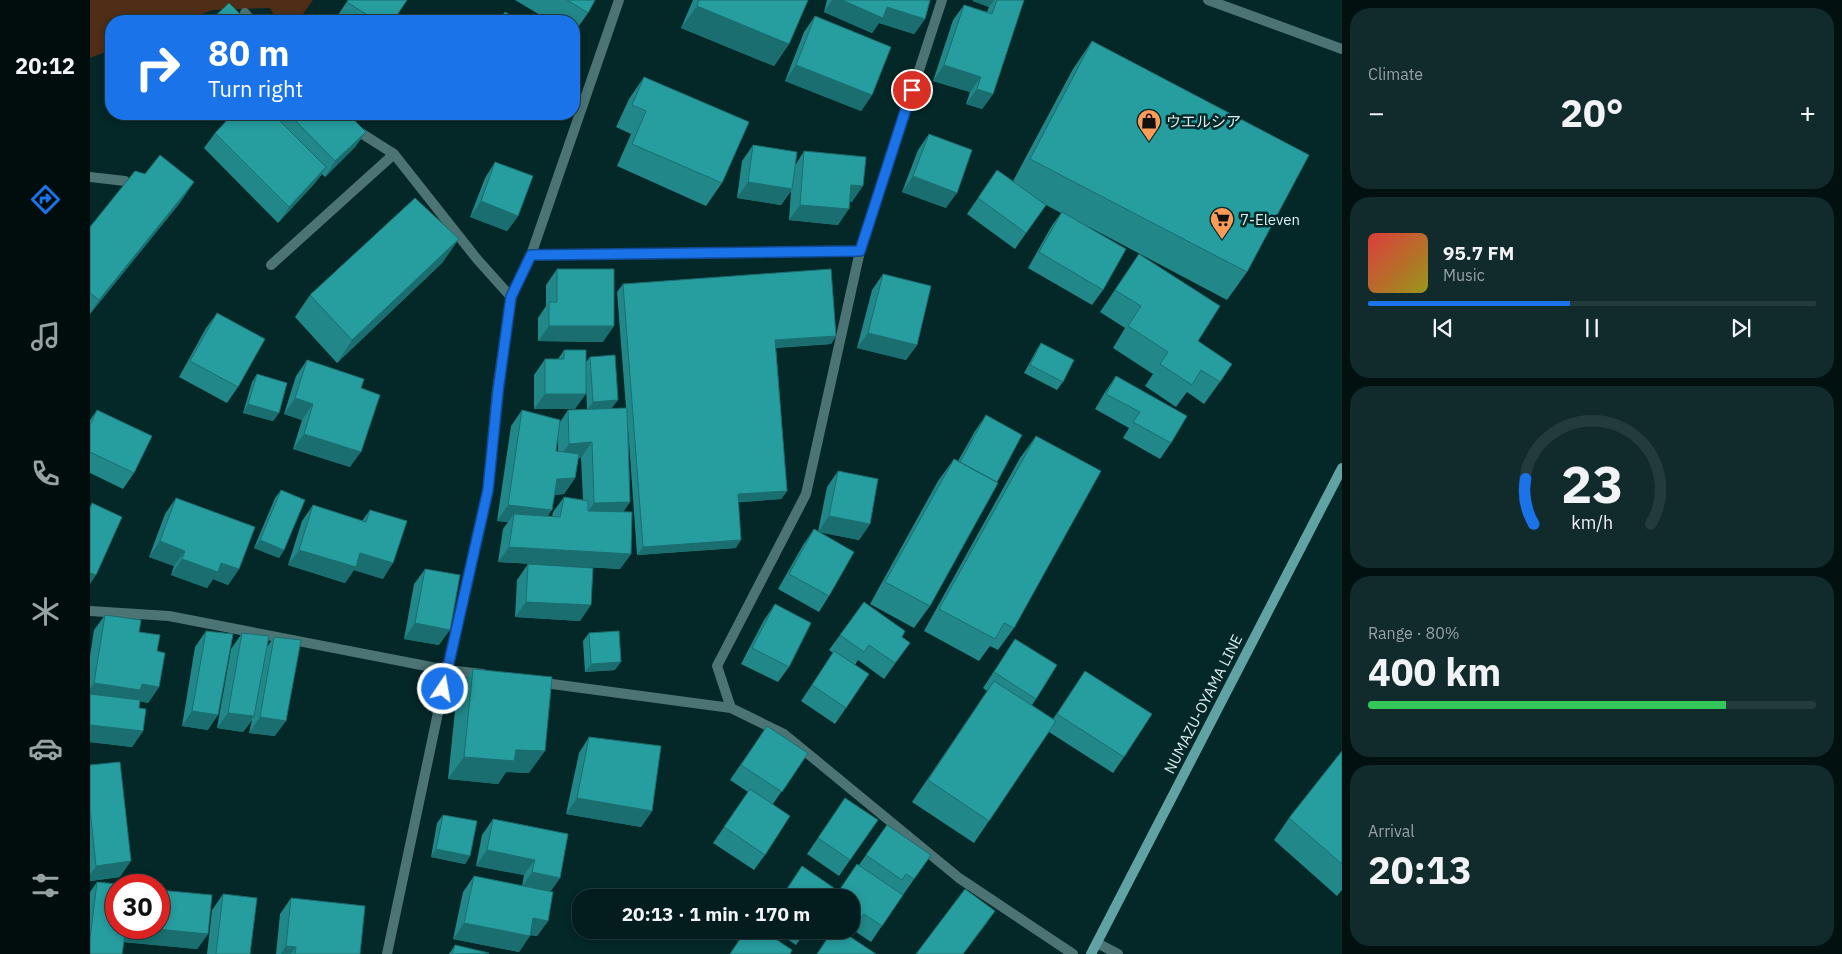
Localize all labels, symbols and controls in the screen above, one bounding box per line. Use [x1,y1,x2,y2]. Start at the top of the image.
text: 80 m [208,30,290,76]
icon: right [125,35,190,100]
text: 20:12 [15,51,75,80]
text: Climate [1368,64,1423,84]
pin [891,69,933,111]
text: Turn right [208,74,303,103]
icon: arrive [898,76,926,104]
text: 20° [1560,88,1624,137]
text: − [1368,94,1385,131]
text: + [1799,94,1816,131]
shop icon: ウエルシア [1136,108,1162,142]
place label: ウエルシア [1166,112,1241,131]
icon: directions [28,182,63,217]
supermarket icon: 7-Eleven [1209,206,1235,240]
place label: 7-Eleven [1240,210,1300,229]
text: 95.7 FM [1443,241,1514,265]
text: Music [1443,265,1485,285]
icon: previous [1429,314,1457,342]
icon: pause [1578,314,1606,342]
icon: next [1727,314,1755,342]
icon: music [28,319,63,354]
text: 23 [1561,450,1623,517]
icon: phone [28,456,63,491]
text: km/h [1571,511,1613,534]
icon: climate [28,594,63,629]
text: Range · 80% [1368,623,1460,643]
street label: NUMAZU-OYAMA LINE [1160,631,1246,777]
text: 400 km [1368,647,1501,696]
position arrow [416,662,468,714]
icon: car [28,731,63,766]
text: Arrival [1368,821,1415,841]
text: 20:13 [1368,845,1472,894]
icon: filters [28,868,63,903]
speed limit sign: 30 [105,874,170,939]
text: 20:13 · 1 min · 170 m [622,902,810,926]

